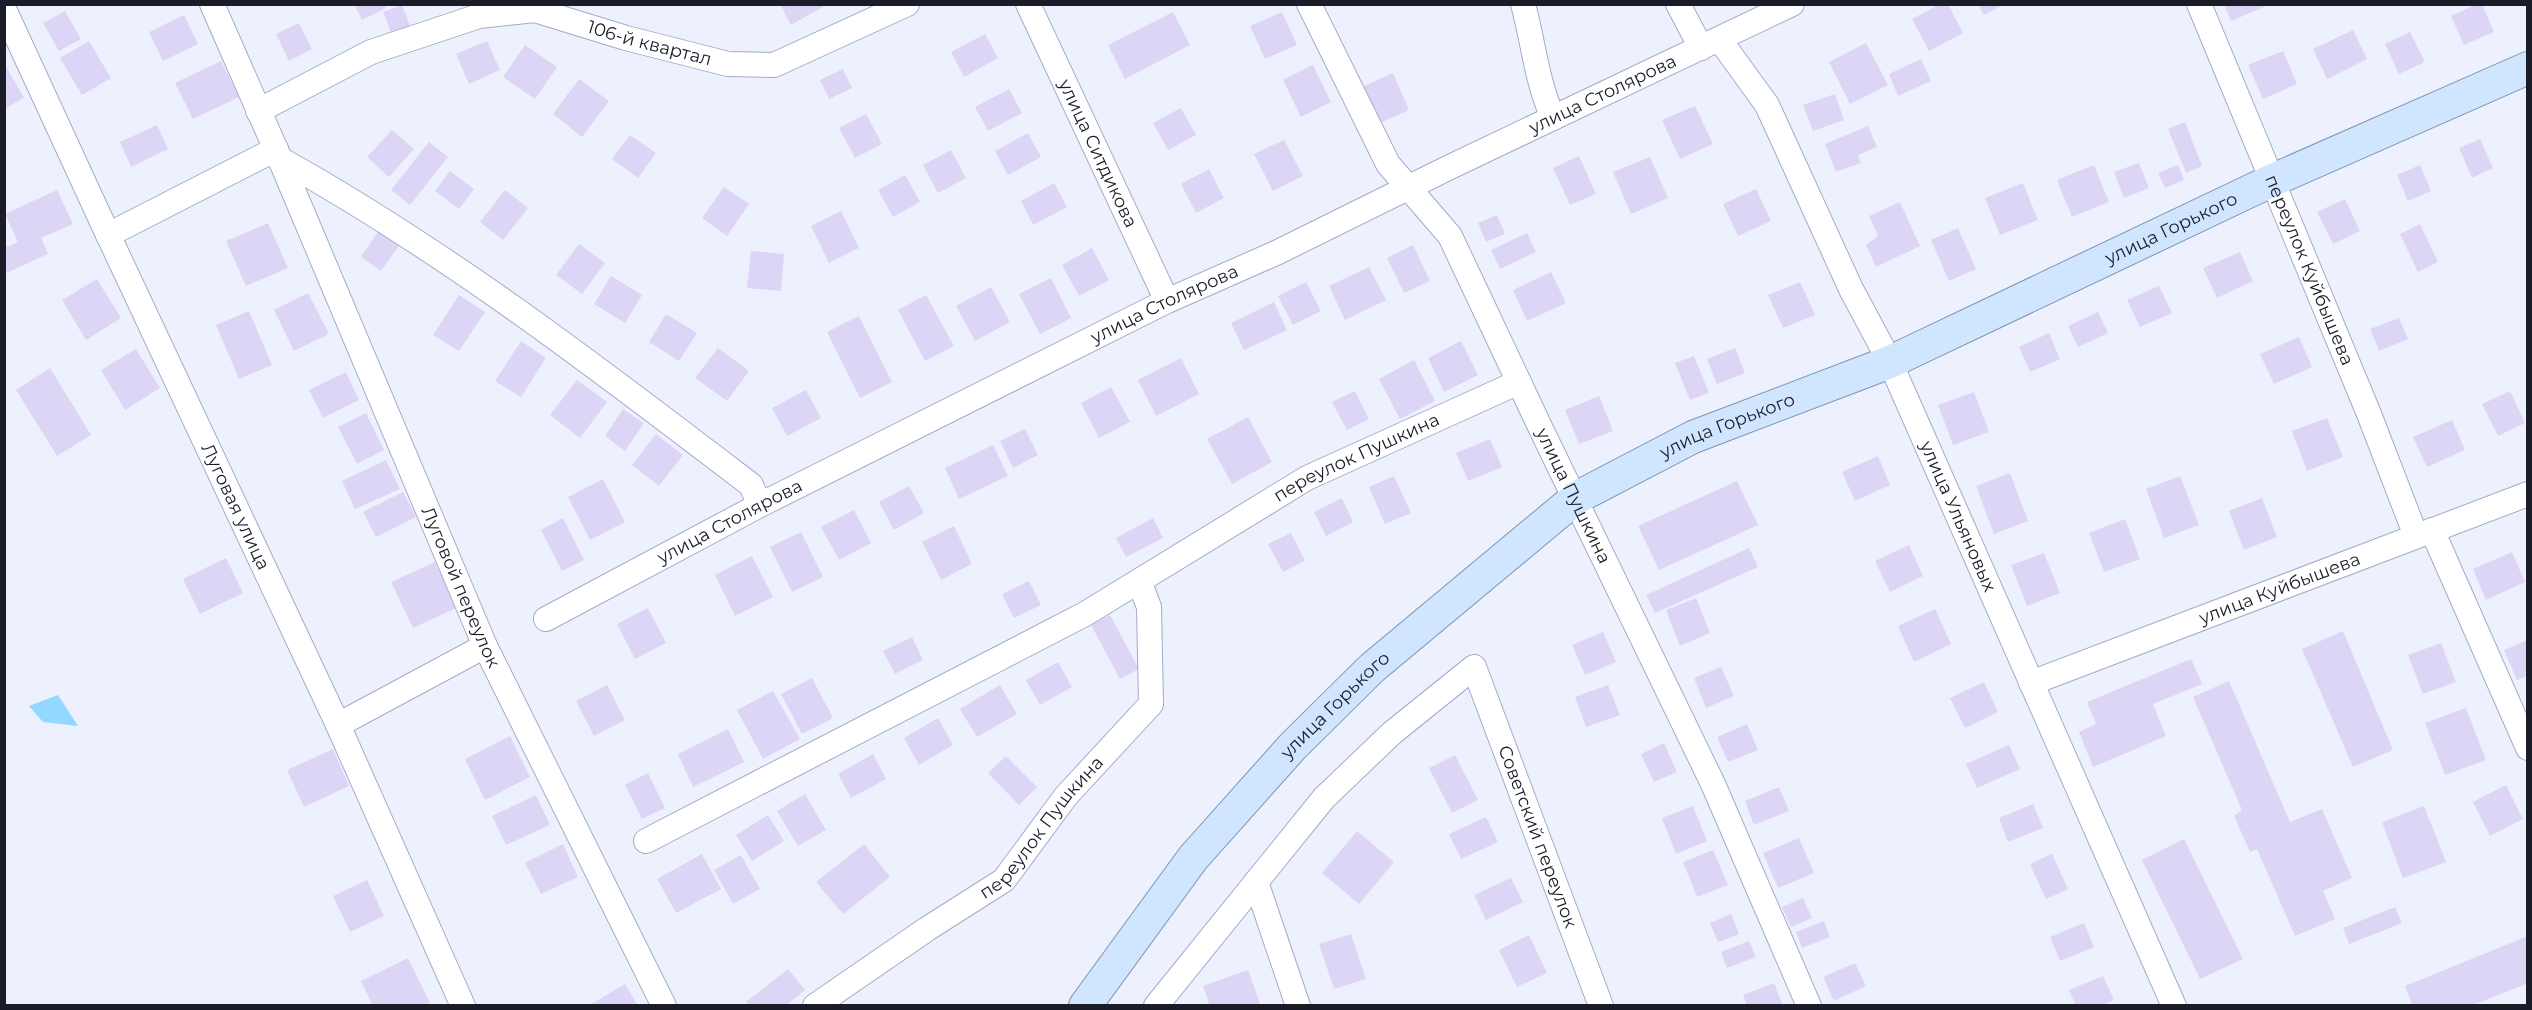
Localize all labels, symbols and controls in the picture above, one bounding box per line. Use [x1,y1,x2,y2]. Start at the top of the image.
street label: 106-й квартал [585,16,714,70]
street label: улица Столярова [1524,50,1680,139]
street label: улица Ситдикова [1053,75,1142,231]
street label: переулок Куйбышева [2260,172,2359,369]
street label: улица Горького [2100,188,2241,270]
street label: улица Столярова [1086,260,1242,349]
street label: улица Горького [1655,388,1798,464]
street label: переулок Пушкина [1269,409,1443,507]
street label: улица Пушкина [1531,423,1616,567]
street label: улица Ульяновых [1915,437,2001,596]
street label: Луговая улица [197,440,275,573]
street label: улица Столярова [653,475,806,569]
street label: Луговой переулок [417,503,505,672]
street label: улица Куйбышева [2195,548,2363,629]
street label: улица Горького [1275,647,1394,764]
street label: Советский переулок [1493,742,1582,932]
street label: переулок Пушкина [975,752,1108,904]

